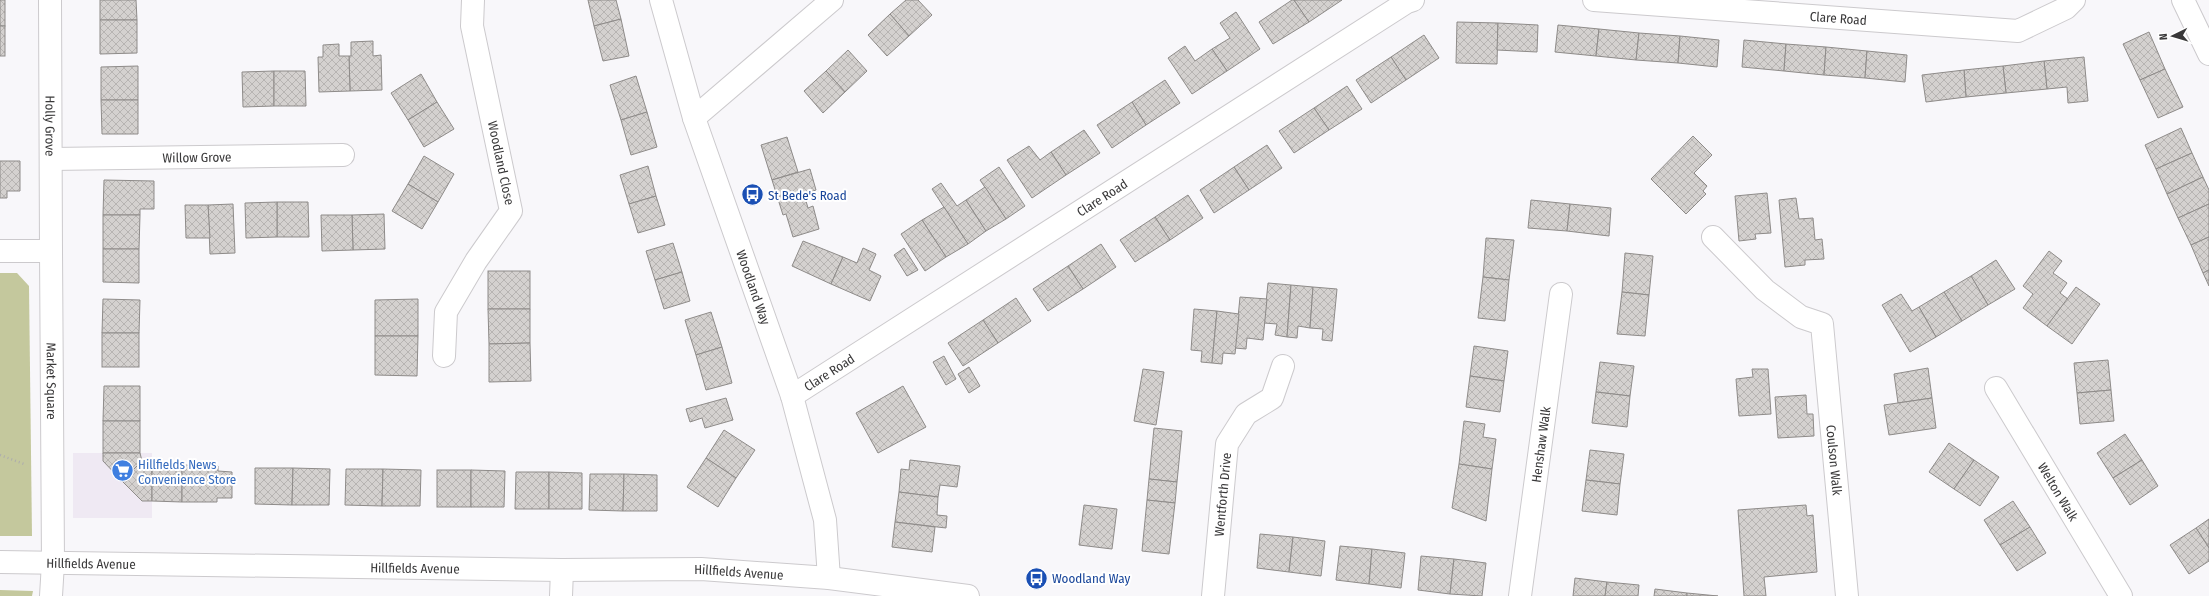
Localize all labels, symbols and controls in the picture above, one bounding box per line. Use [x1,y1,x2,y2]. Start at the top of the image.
street label: Clare Road [1809,8,1867,27]
north arrow [2153,16,2193,56]
text: N [2157,33,2170,41]
street label: Holly Grove [43,95,58,157]
street label: Woodland Close [485,120,517,206]
street label: Willow Grove [162,149,232,165]
street label: Clare Road [1074,176,1130,219]
bus stop icon: St Bede's Road [740,182,766,208]
place label: St Bede's Road [768,188,847,203]
street label: Woodland Way [734,248,774,327]
street label: Market Square [44,342,60,420]
street label: Clare Road [801,351,857,394]
street label: Henshaw Walk [1528,404,1553,483]
street label: Coulson Walk [1824,424,1845,497]
street label: Wentforth Drive [1211,452,1234,537]
place label: Hillfields News Convenience Store [138,457,236,487]
supermarket icon: Hillfields News Convenience Store [109,458,135,484]
street label: Welton Walk [2035,460,2082,524]
street label: Hillfields Avenue [46,555,136,571]
street label: Hillfields Avenue [370,560,460,576]
street label: Hillfields Avenue [694,561,784,582]
bus stop icon: Woodland Way [1024,565,1050,591]
place label: Woodland Way [1052,571,1130,586]

